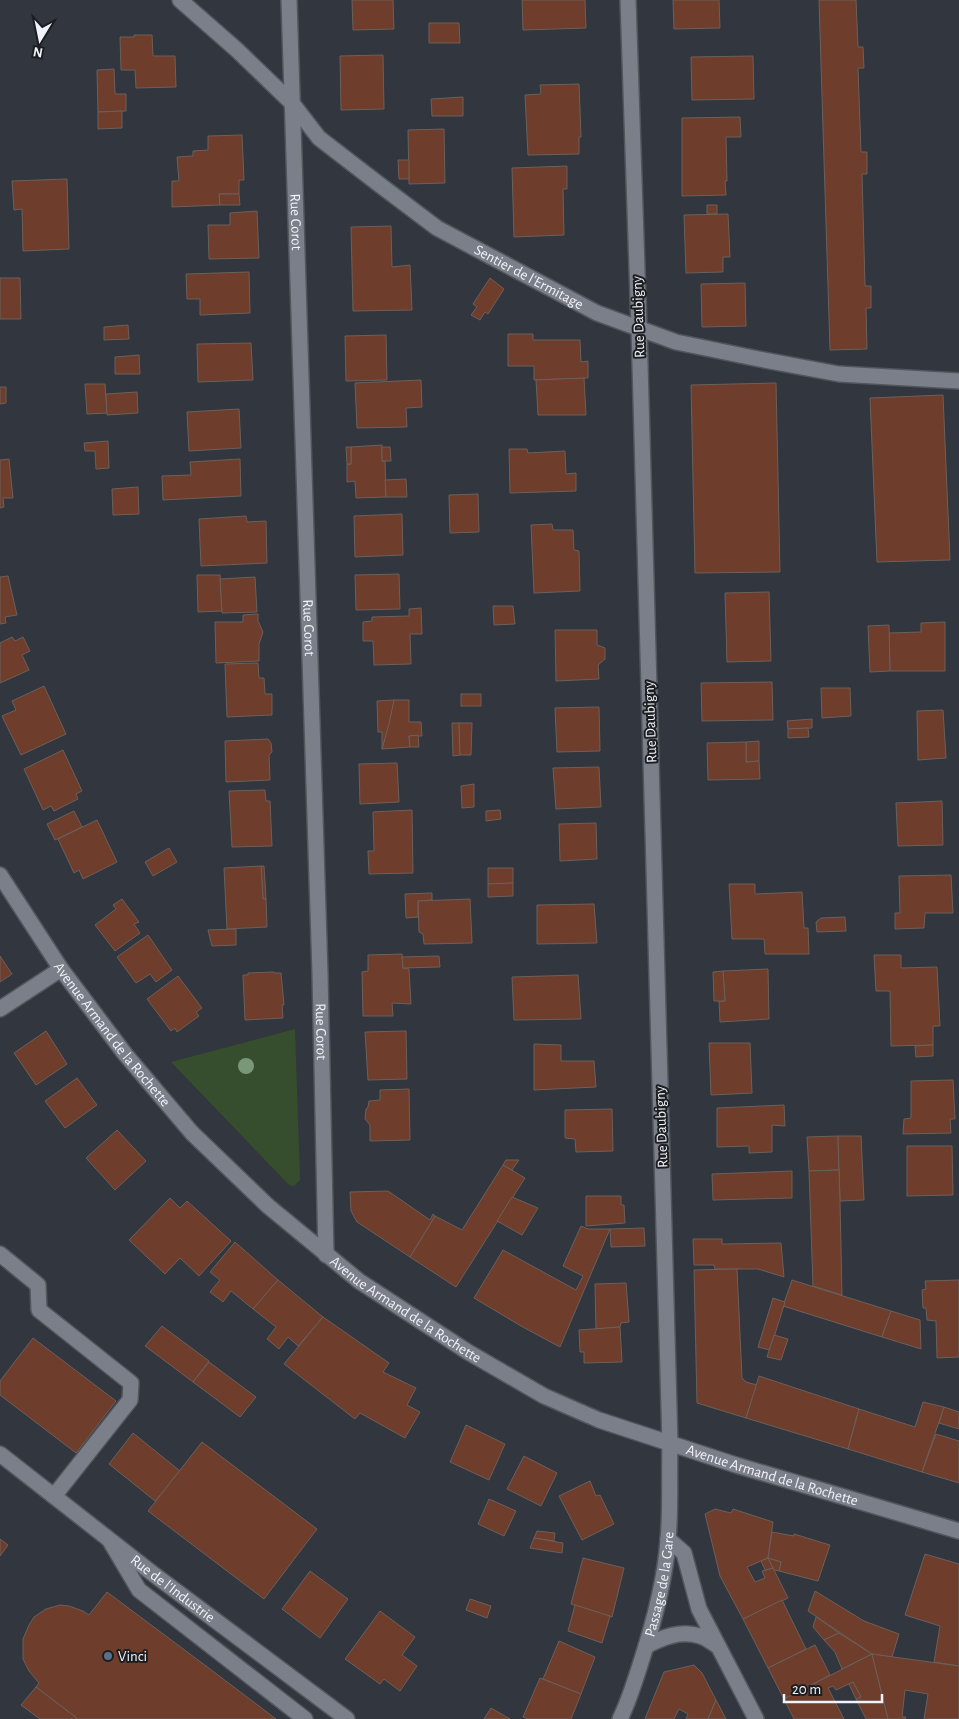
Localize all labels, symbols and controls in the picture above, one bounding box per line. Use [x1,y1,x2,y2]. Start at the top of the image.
north arrow [15,15,65,65]
text: N [32,44,44,60]
street label: Rue Corot [287,193,304,251]
street label: Sentier de l'Ermitage [472,242,586,312]
street label: Rue Daubigny [630,275,647,358]
street label: Rue Corot [300,599,317,657]
street label: Rue Daubigny [642,680,659,763]
street label: Avenue Armand de la Rochette [51,960,173,1110]
street label: Rue Corot [313,1003,329,1060]
street label: Rue Daubigny [653,1085,670,1168]
street label: Avenue Armand de la Rochette [327,1254,484,1366]
street label: Avenue Armand de la Rochette [684,1442,860,1509]
street label: Passage de la Gare [642,1531,677,1639]
street label: Rue de l'Industrie [128,1552,218,1625]
place label: Vinci [118,1649,147,1664]
marker: Vinci [102,1650,114,1662]
scale bar [784,1672,882,1704]
text: 20 m [792,1682,821,1697]

